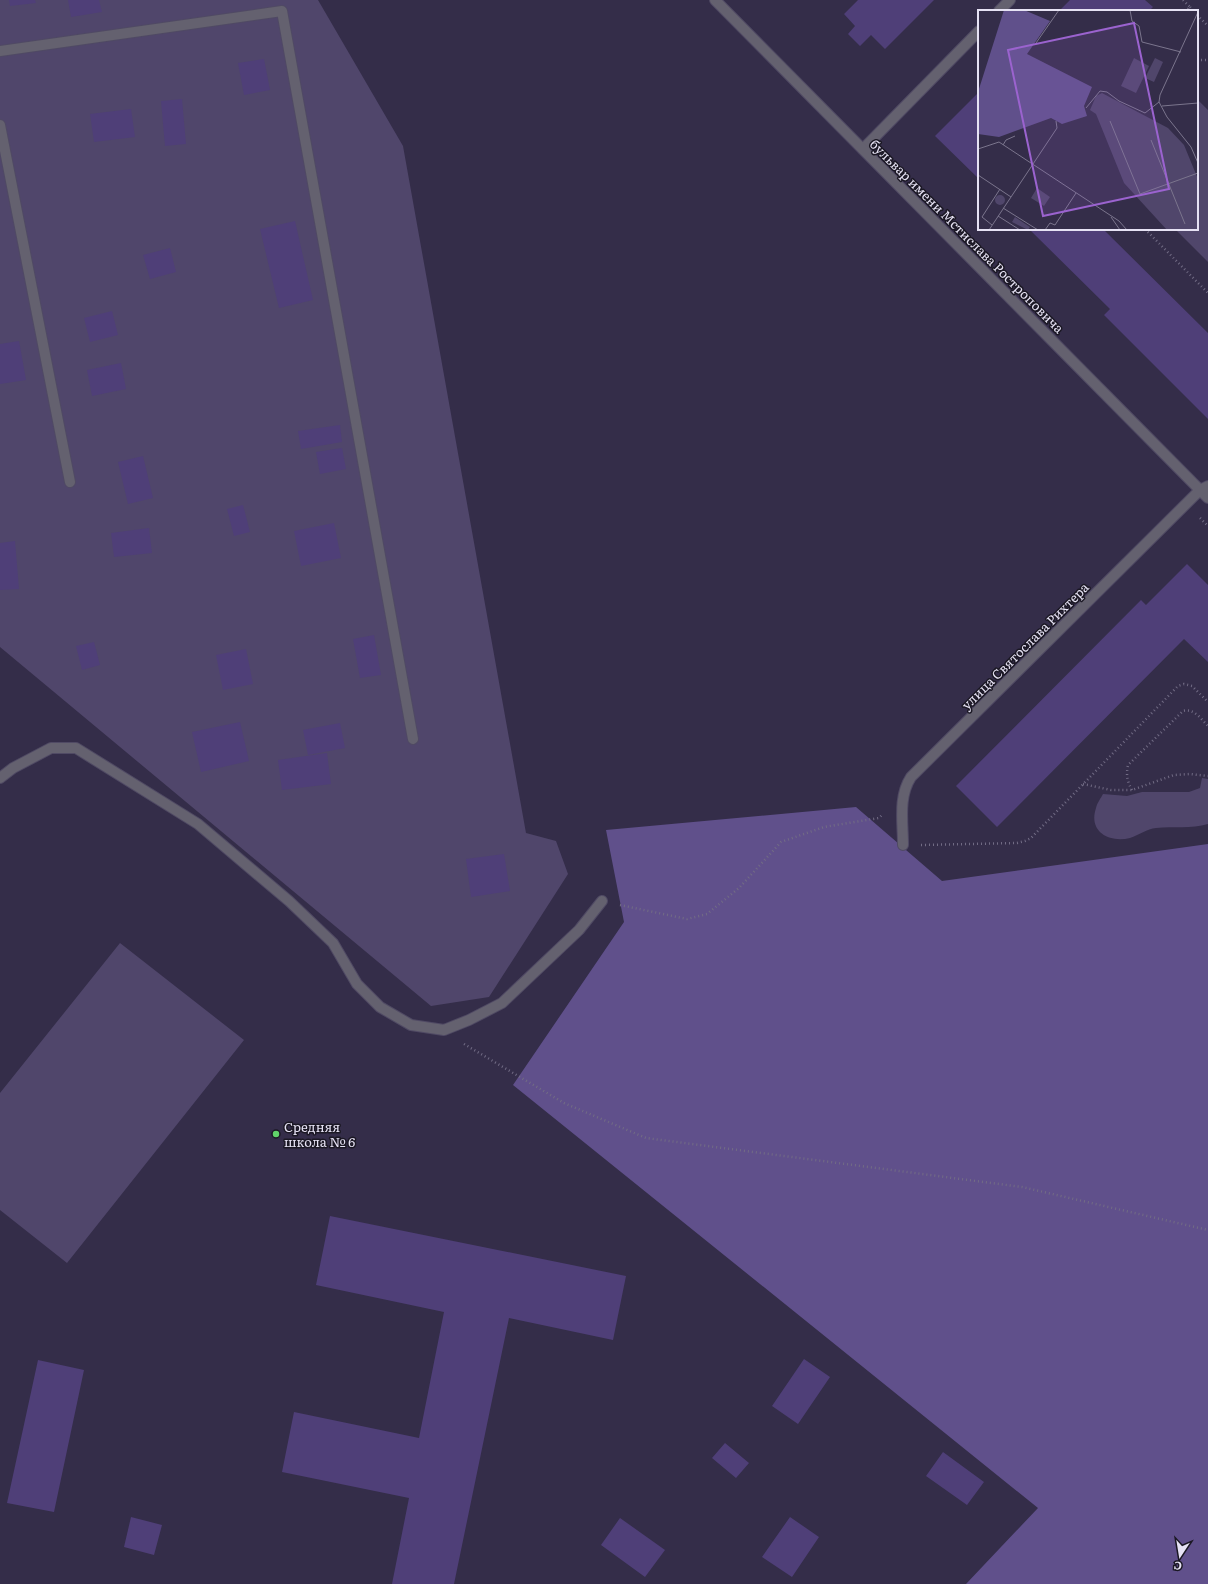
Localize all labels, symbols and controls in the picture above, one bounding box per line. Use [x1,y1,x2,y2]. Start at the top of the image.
inset map [978,10,1198,230]
street label: бульвар имени Мстислава Ростроповича [866,134,1069,337]
street label: улица Святослава Рихтера [957,578,1093,714]
place label: Средняя школа № 6 [284,1117,355,1151]
marker: Средняя школа № 6 [271,1129,281,1139]
north arrow [1160,1536,1200,1576]
text: С [1172,1558,1183,1575]

